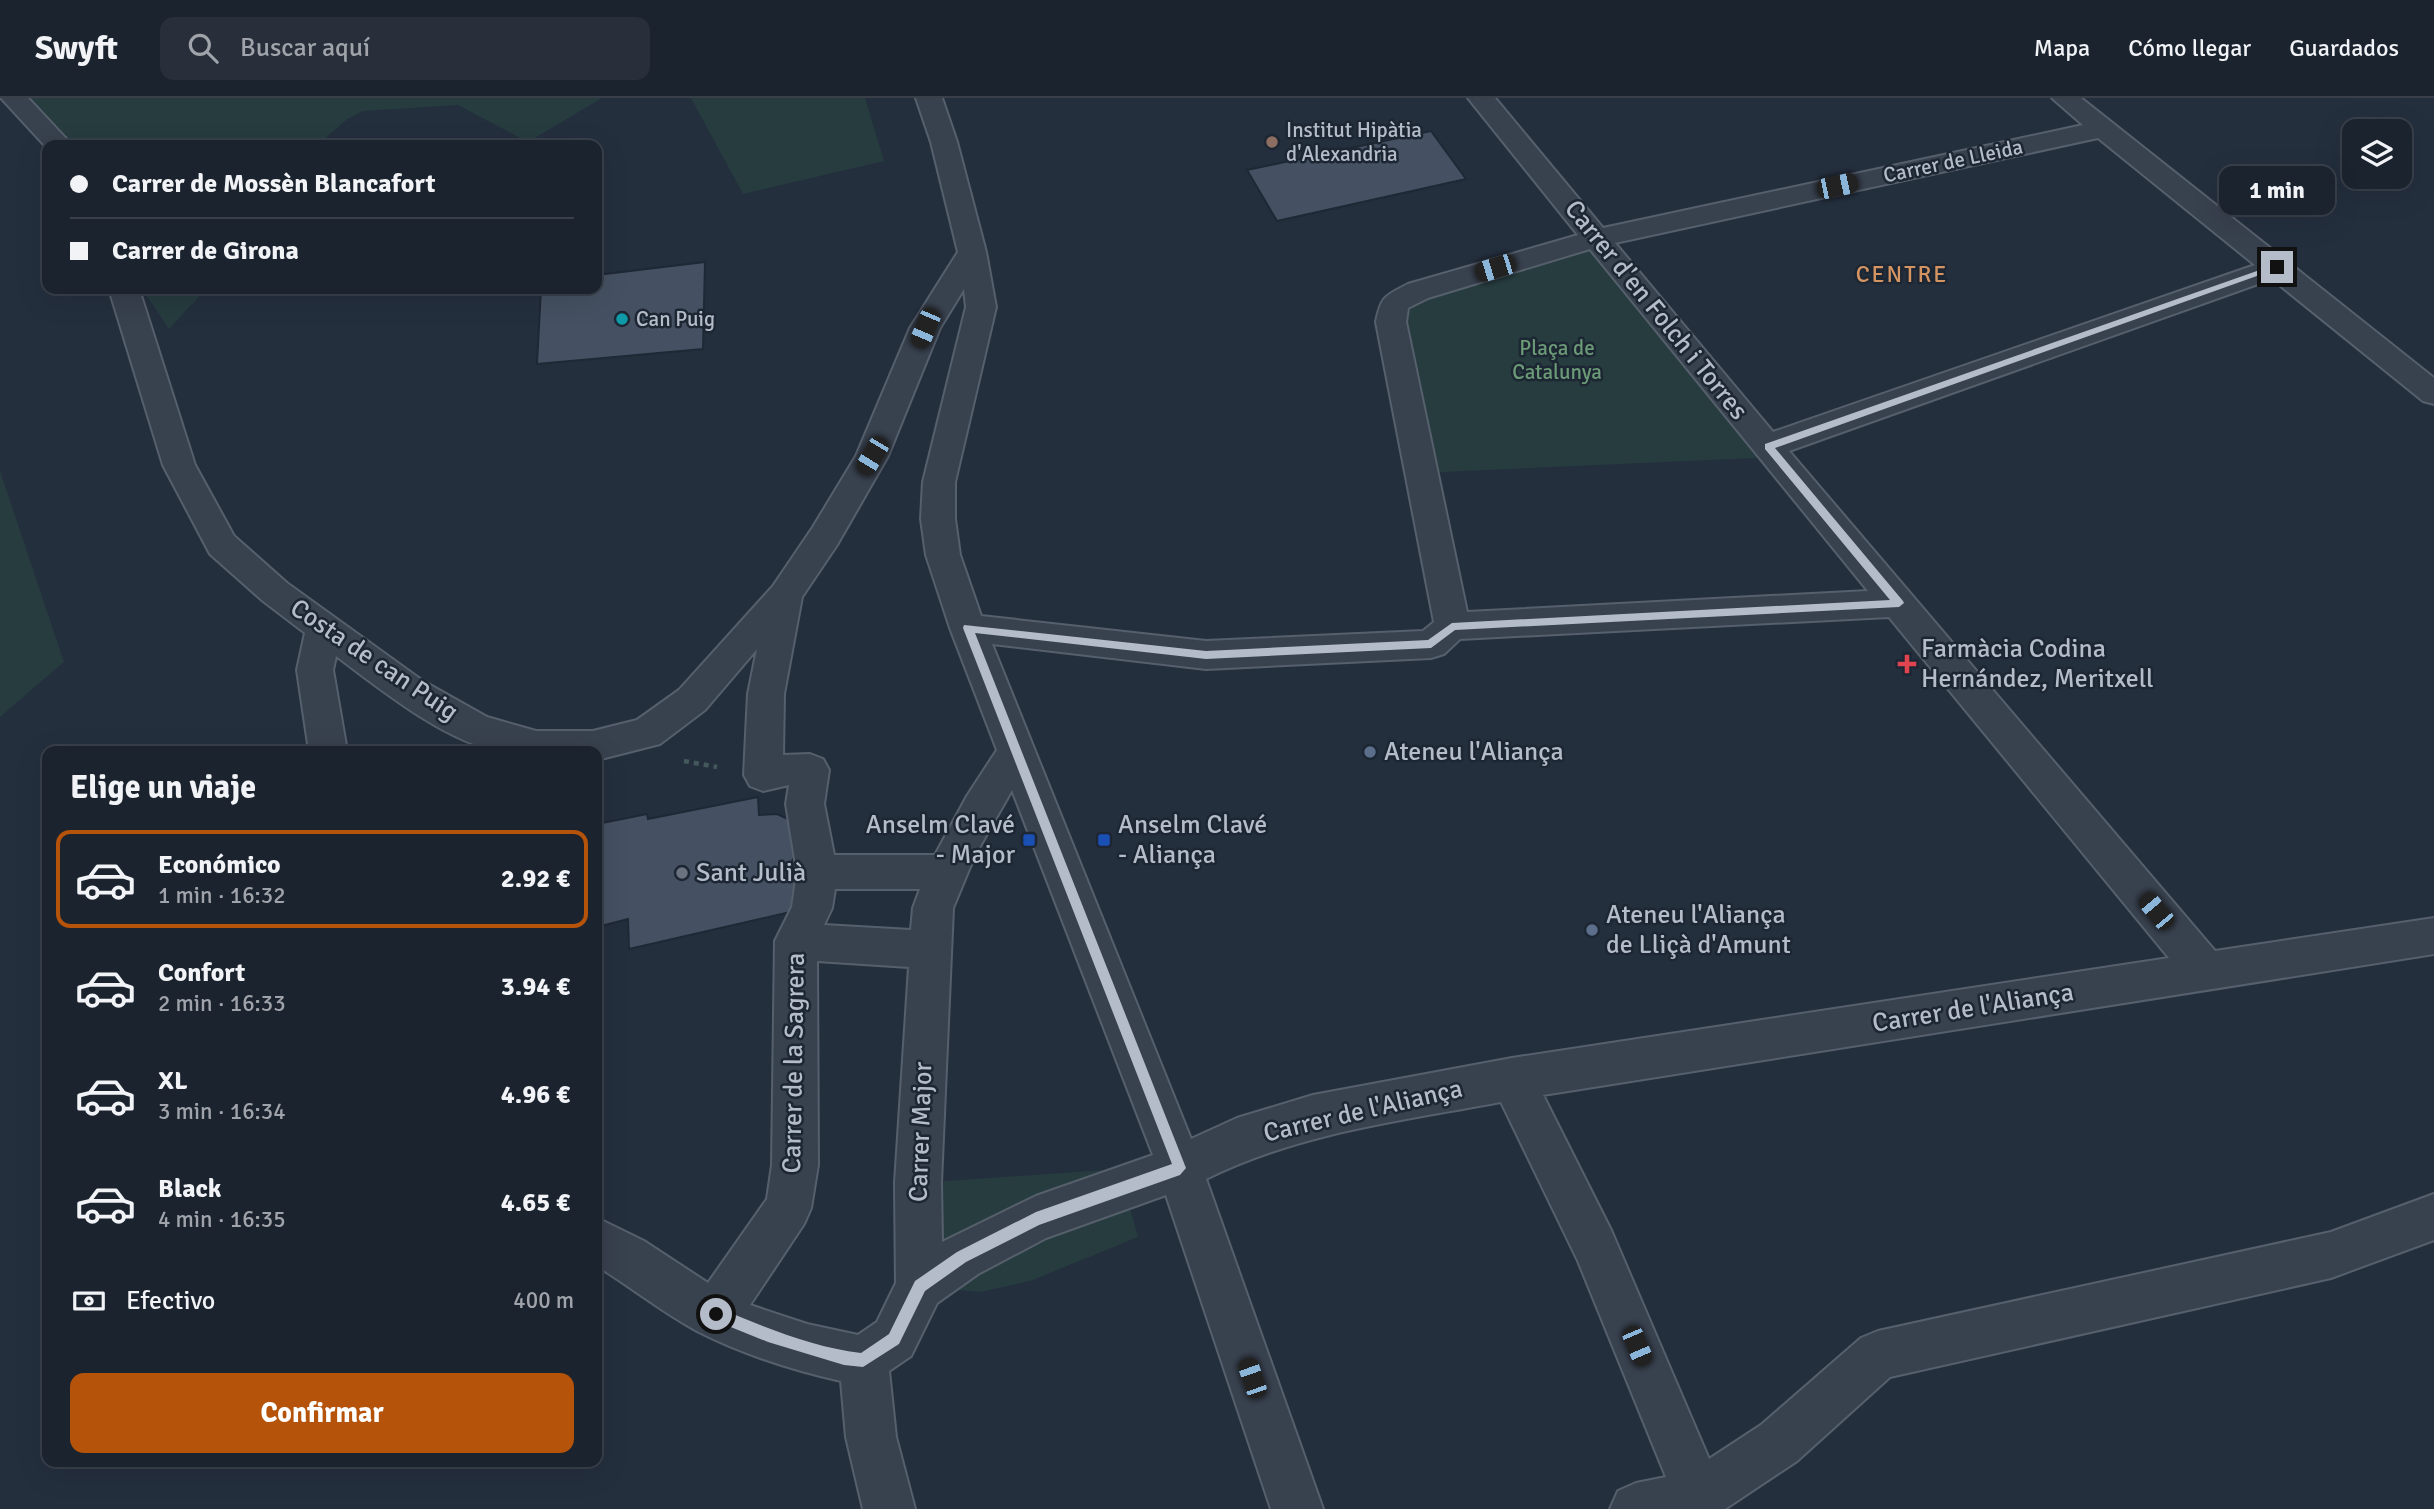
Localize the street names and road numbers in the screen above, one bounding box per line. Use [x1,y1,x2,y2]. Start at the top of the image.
street label: Carrer de Lleida [1881,134,2025,188]
street label: Carrer d'en Folch i Torres [1558,194,1754,426]
street label: Costa de can Puig [284,592,464,728]
street label: Carrer de la Sagrera [776,952,812,1174]
street label: Carrer de l'Aliança [1870,976,2076,1040]
street label: Carrer Major [903,1061,939,1203]
street label: Carrer de l'Aliança [1260,1073,1466,1149]

